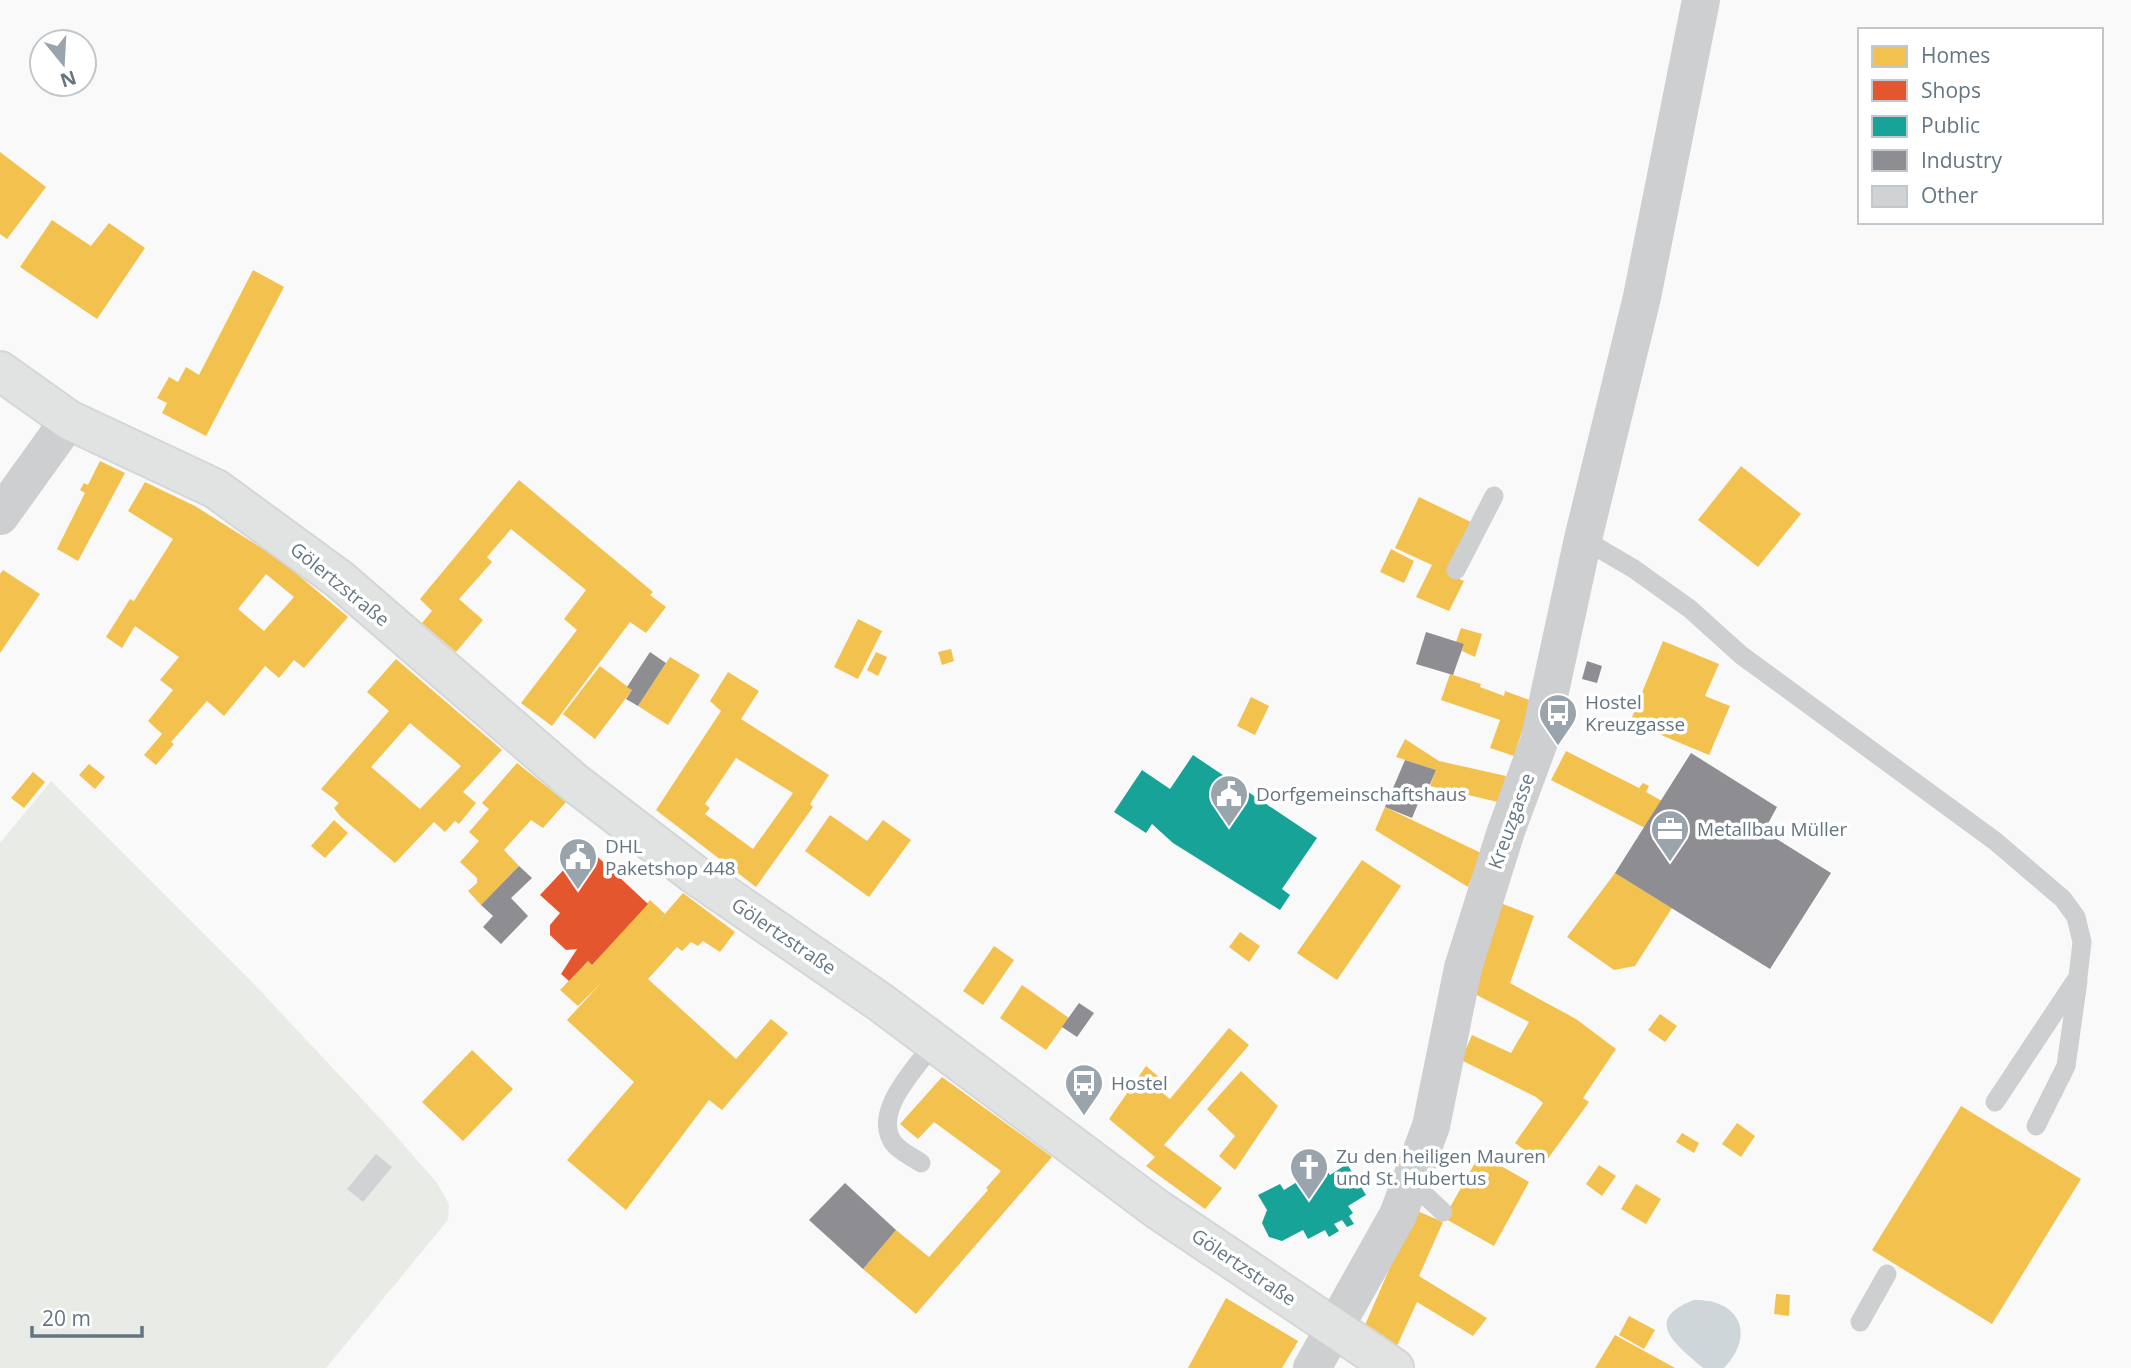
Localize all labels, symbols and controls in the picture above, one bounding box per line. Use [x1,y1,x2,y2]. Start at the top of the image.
north arrow [28,28,98,98]
legend [1858,28,2103,224]
text: Homes [1921,41,1990,69]
text: N [57,64,80,94]
text: Shops [1921,76,1981,104]
text: Public [1921,111,1980,139]
text: Industry [1921,146,2003,174]
text: Other [1921,181,1978,209]
street label: Gölertzstraße [285,536,395,632]
place label: Hostel Kreuzgasse [1585,689,1685,737]
bus stop icon: Hostel Kreuzgasse [1537,692,1579,747]
street label: Kreuzgasse [1482,769,1540,873]
public building icon: Dorfgemeinschaftshaus [1208,773,1250,828]
place label: Dorfgemeinschaftshaus [1256,781,1467,807]
office icon: Metallbau Müller [1649,808,1691,863]
place label: Metallbau Müller [1697,816,1847,842]
place label: DHL Paketshop 448 [605,833,736,881]
public building icon: DHL Paketshop 448 [557,836,599,891]
street label: Gölertzstraße [727,891,841,981]
bus stop icon: Hostel [1063,1062,1105,1117]
place label: Hostel [1111,1070,1168,1096]
place label: Zu den heiligen Mauren und St. Hubertus [1336,1143,1546,1191]
church icon: Zu den heiligen Mauren und St. Hubertus [1288,1146,1330,1201]
street label: Gölertzstraße [1187,1222,1301,1312]
scale bar [32,1294,142,1338]
text: 20 m [42,1304,91,1332]

